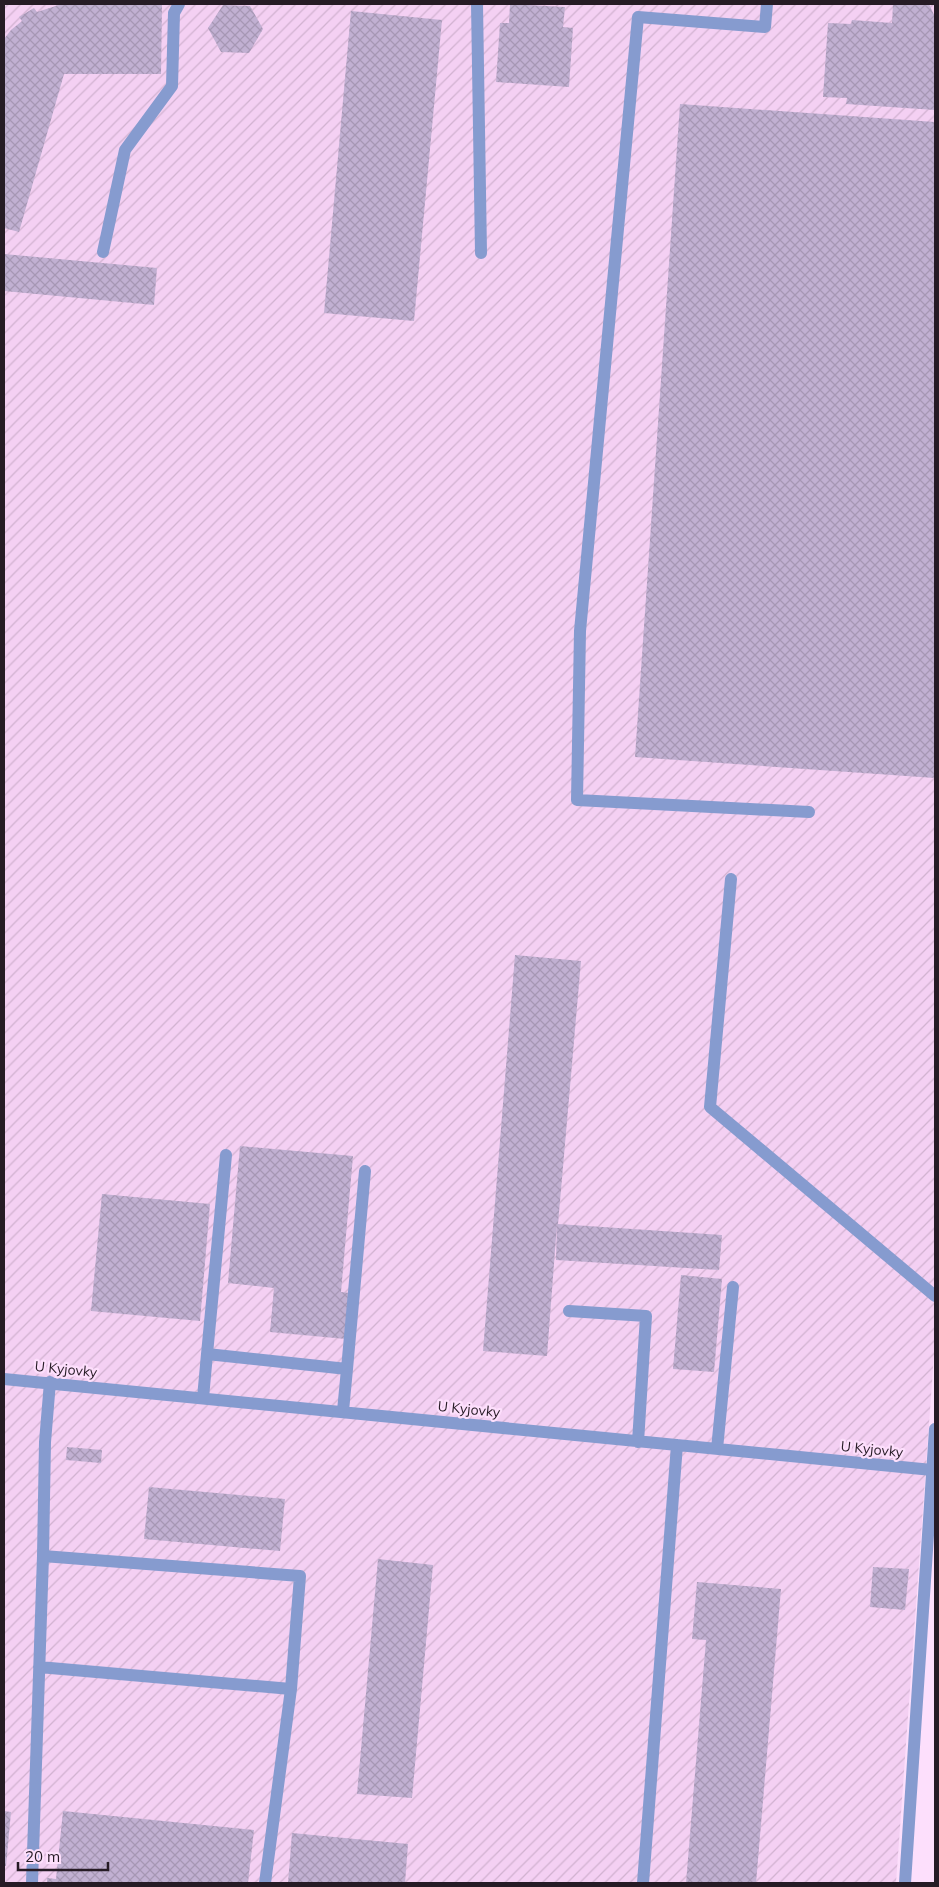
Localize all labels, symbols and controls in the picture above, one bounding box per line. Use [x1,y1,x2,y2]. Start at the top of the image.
street label: U Kyjovky [34,1357,99,1381]
street label: U Kyjovky [437,1397,502,1421]
street label: U Kyjovky [840,1437,905,1461]
scale bar [18,1840,108,1872]
text: 20 m [25,1847,60,1866]

